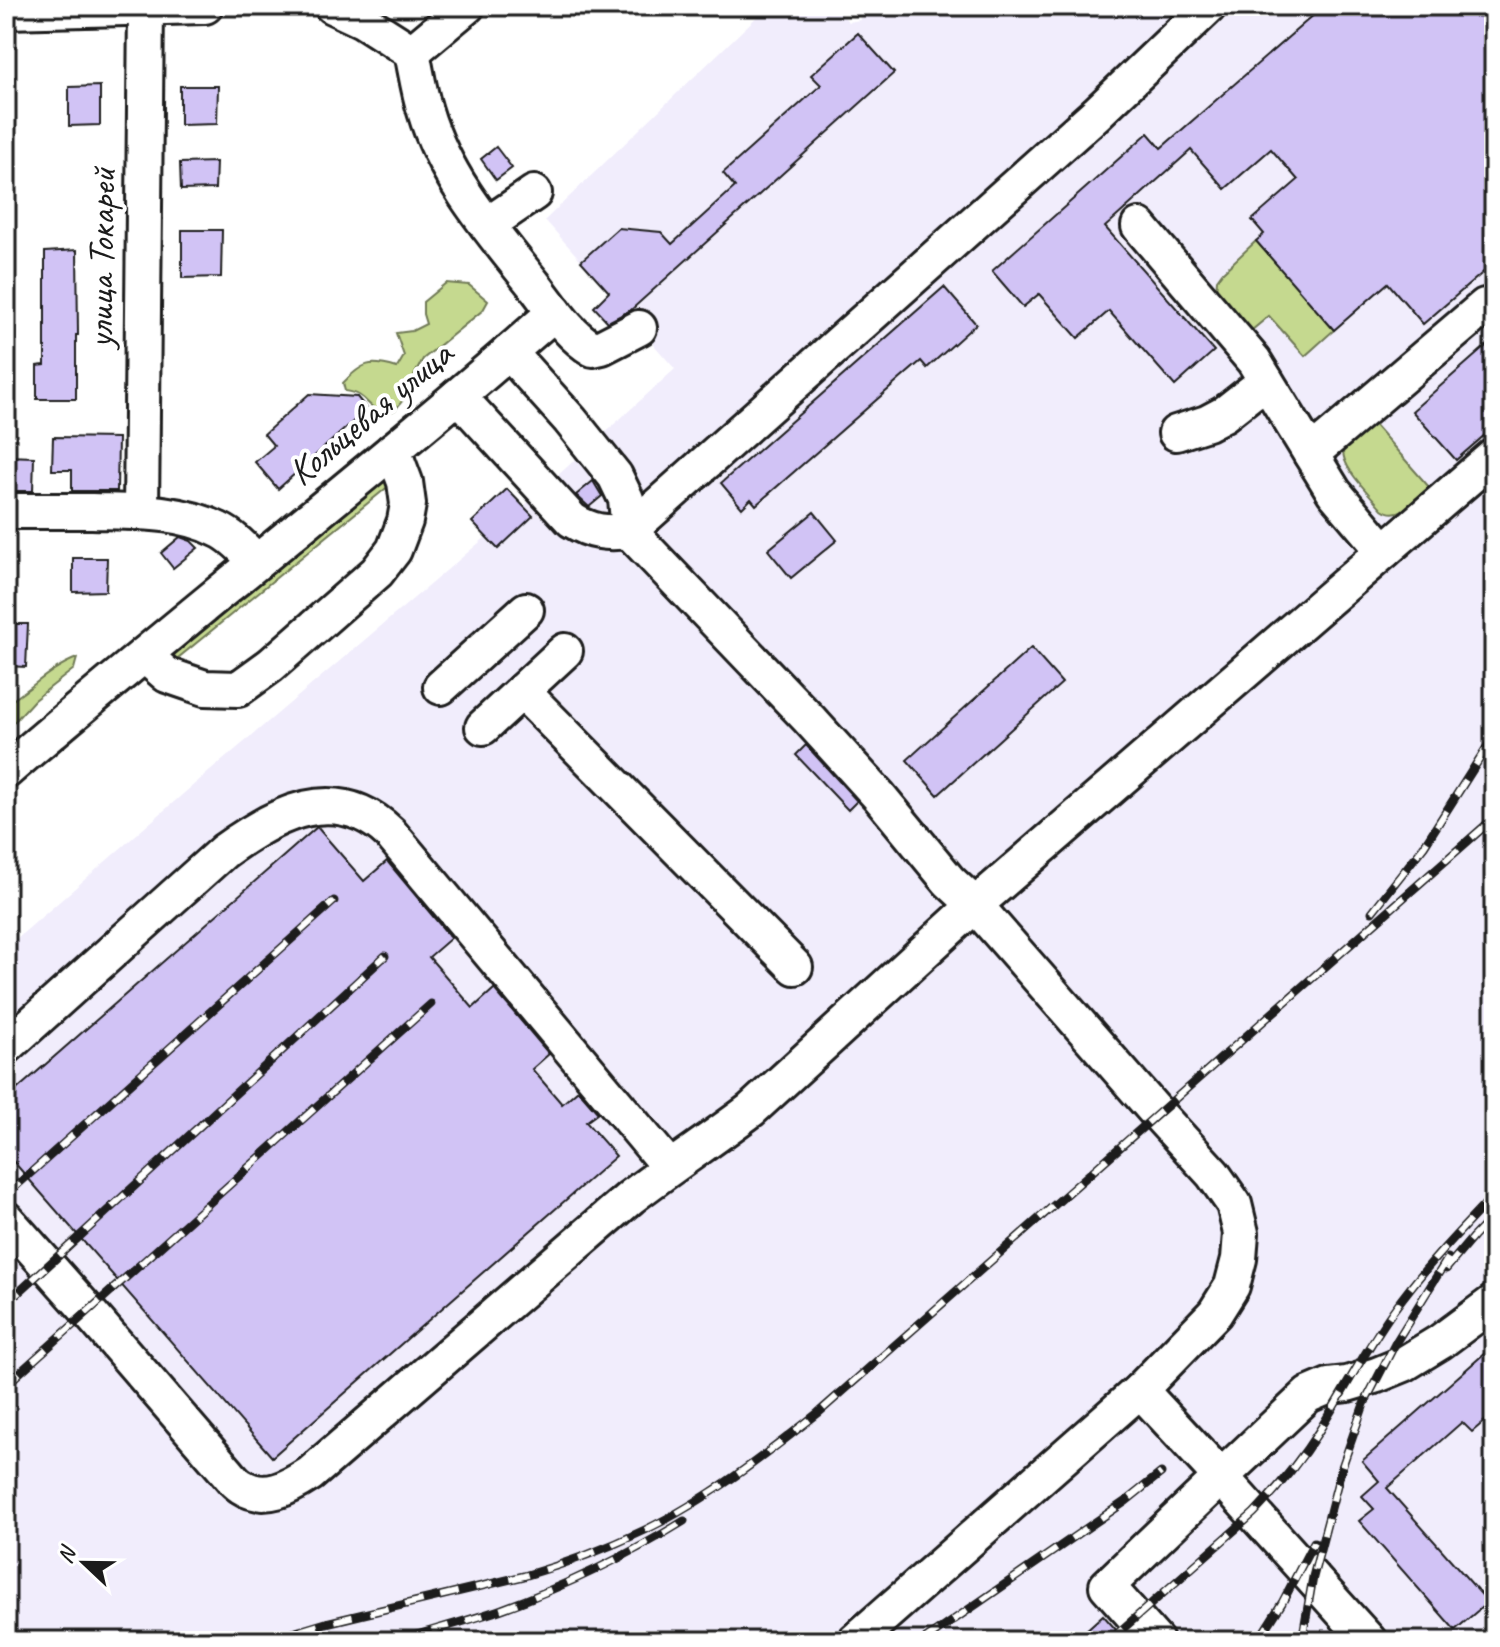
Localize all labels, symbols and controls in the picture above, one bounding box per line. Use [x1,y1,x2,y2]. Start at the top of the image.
street label: улица Токарей [76,165,126,351]
street label: Кольцевая улица [278,329,464,495]
north arrow [44,1523,124,1603]
text: N [51,1541,83,1567]

